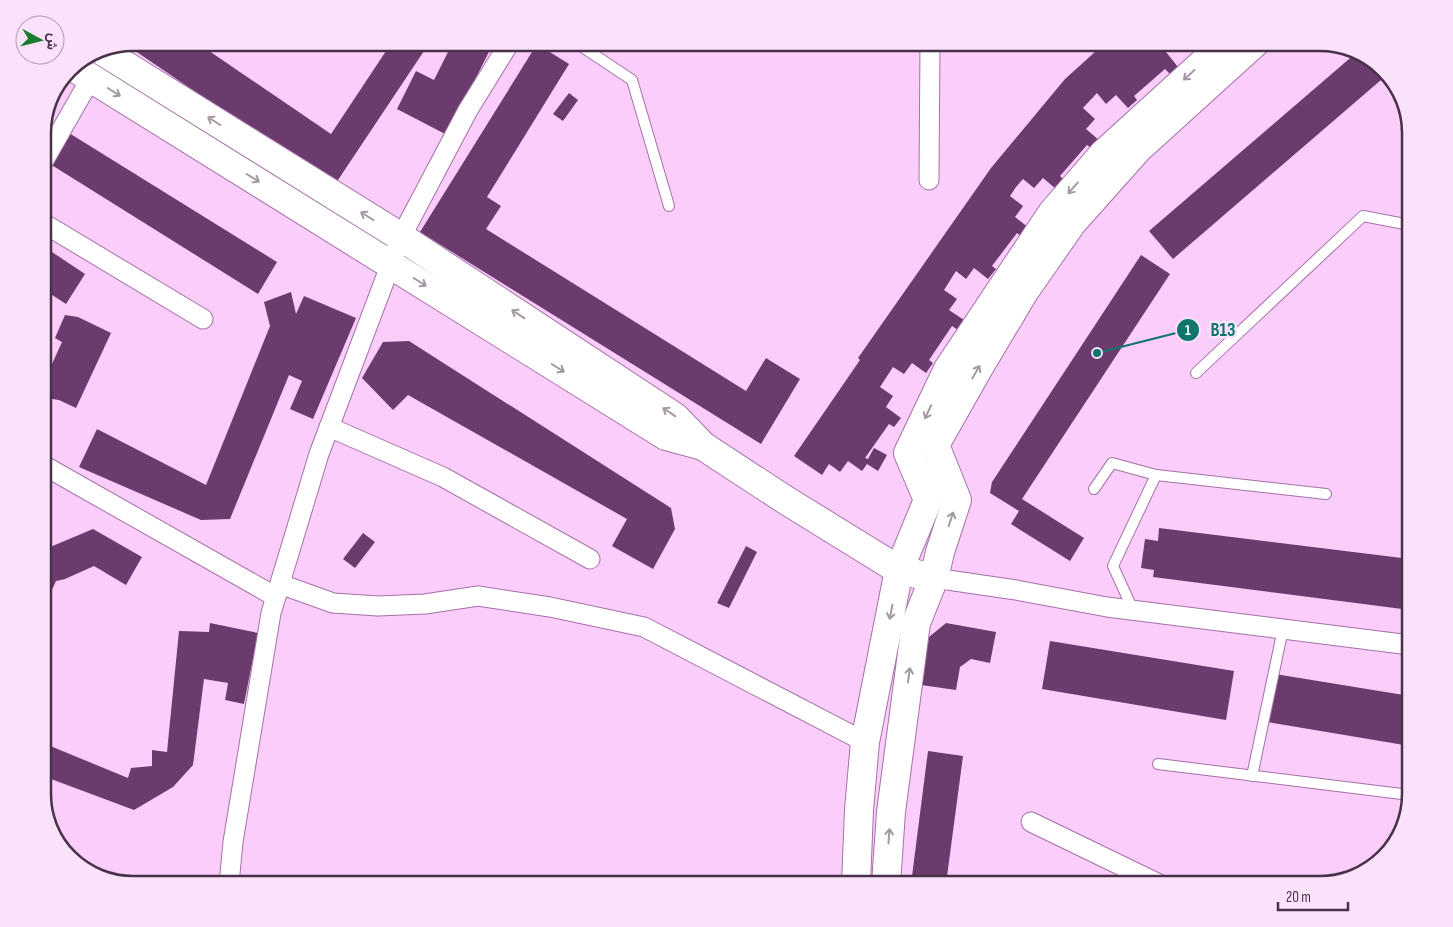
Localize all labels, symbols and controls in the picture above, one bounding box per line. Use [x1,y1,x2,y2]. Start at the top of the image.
north arrow [15,15,65,65]
text: ش [43,32,62,51]
one-way arrow [1183,69,1196,81]
one-way arrow [107,88,121,98]
one-way arrow [208,115,222,125]
one-way arrow [245,173,259,183]
one-way arrow [1068,182,1079,195]
one-way arrow [360,211,374,221]
one-way arrow [413,277,427,287]
one-way arrow [511,308,525,319]
callout: B13 [1175,313,1245,347]
text: B13 [1211,319,1236,342]
text: 1 [1185,321,1191,340]
one-way arrow [551,363,565,374]
one-way arrow [971,366,981,380]
one-way arrow [923,404,932,419]
one-way arrow [662,407,676,417]
one-way arrow [947,511,957,527]
one-way arrow [886,604,895,620]
one-way arrow [904,667,914,683]
one-way arrow [885,828,894,844]
scale bar [1278,880,1348,912]
text: 20 m [1286,888,1311,907]

